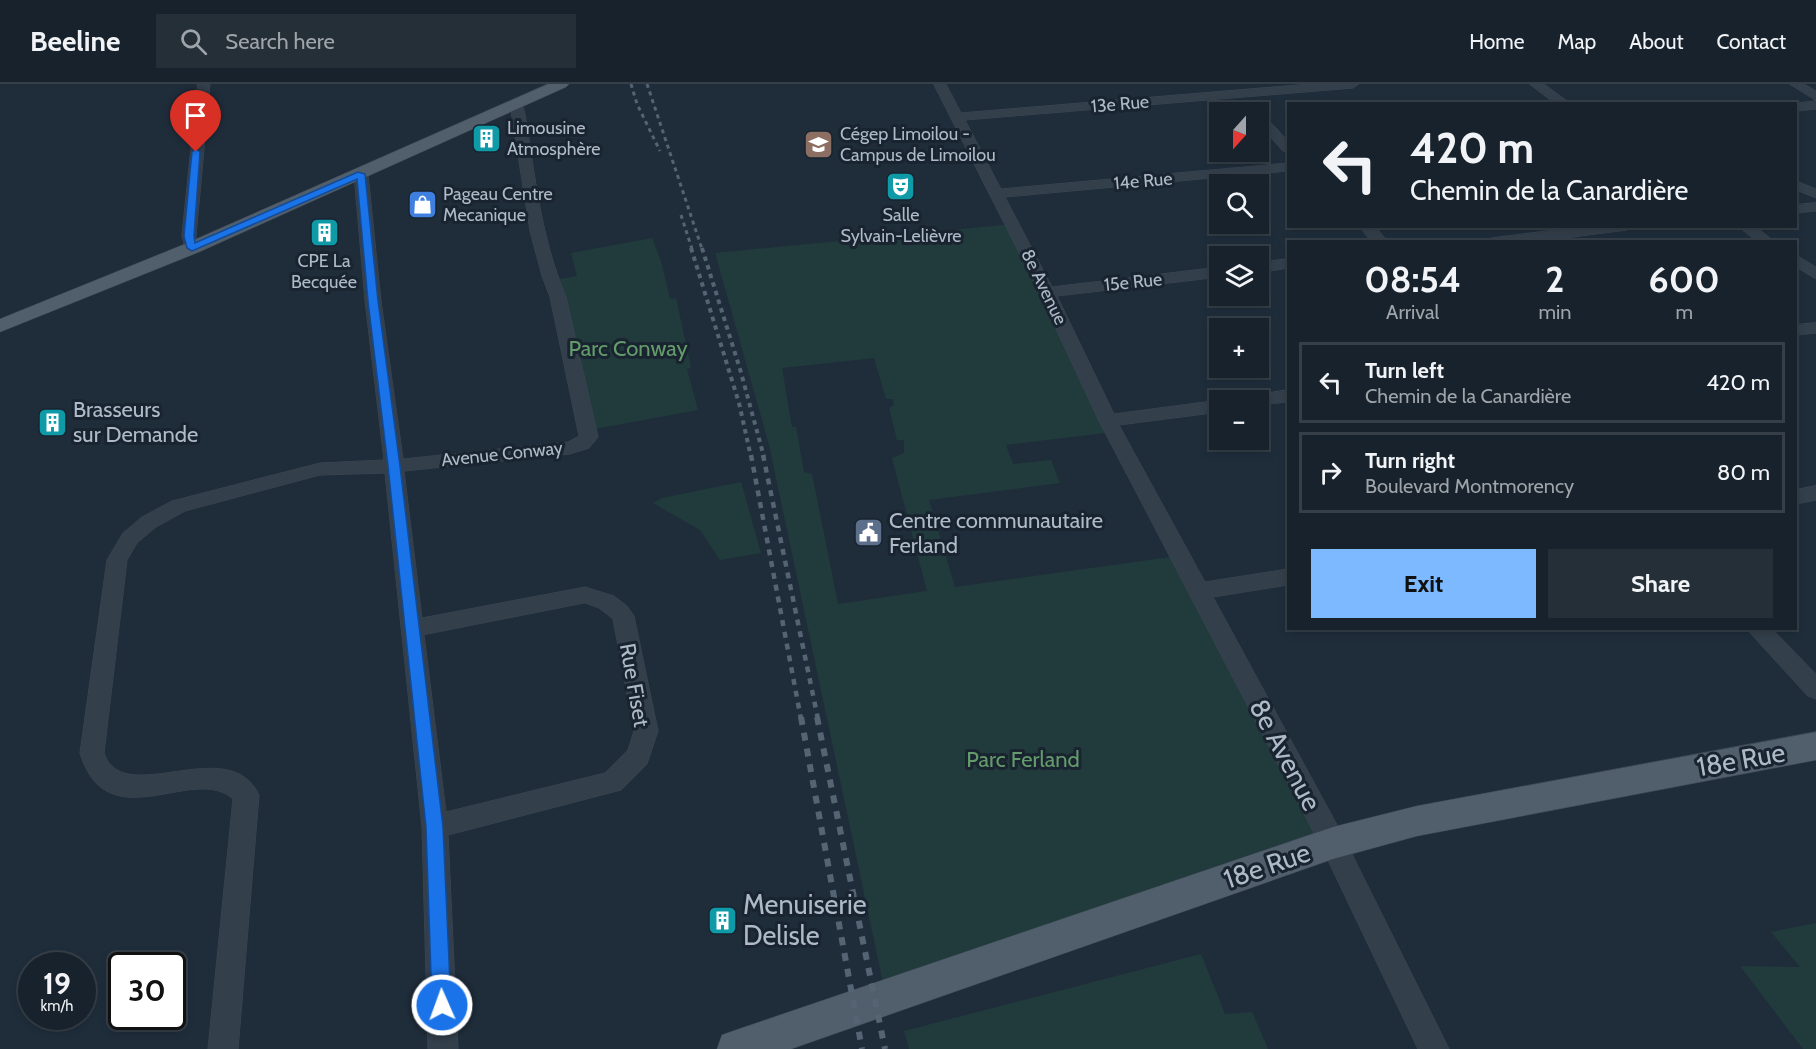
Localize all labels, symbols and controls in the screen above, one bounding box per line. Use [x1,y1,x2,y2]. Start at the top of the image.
search box [156,14,576,68]
text: Beeline [30,24,120,58]
icon: search [177,25,210,58]
text: Search here [225,28,335,55]
text: Home [1469,29,1525,54]
text: Map [1558,29,1596,54]
text: About [1629,29,1683,54]
text: Contact [1716,29,1786,54]
pin [170,90,221,152]
street label: 13e Rue [1090,91,1150,117]
icon: arrive [179,99,212,132]
north arrow [1209,102,1269,162]
map controls [1209,102,1269,450]
place label: Limousine Atmosphère [507,117,600,160]
building icon: Limousine Atmosphère [470,122,502,154]
text: 420 m [1410,122,1534,174]
place label: Cégep Limoilou - Campus de Limoilou [840,123,996,166]
icon: left [1311,126,1389,204]
school or university icon: Cégep Limoilou - Campus de Limoilou [803,128,835,160]
street label: 14e Rue [1113,167,1173,195]
theatre icon: Salle Sylvain-Lelièvre [885,170,917,202]
button: search [1209,174,1269,234]
text: Chemin de la Canardière [1410,174,1688,207]
place label: Pageau Centre Mecanique [443,183,553,226]
shop icon: Pageau Centre Mecanique [406,188,438,220]
place label: Salle Sylvain-Lelièvre [840,204,962,247]
building icon: CPE La Becquée [308,216,340,248]
street label: 8e Avenue [1016,246,1072,328]
button: layers [1209,246,1269,306]
place label: CPE La Becquée [291,250,357,293]
text: 08:54 [1364,257,1461,301]
text: 2 [1545,257,1564,301]
text: 600 [1649,257,1720,301]
street label: 15e Rue [1103,268,1163,296]
text: Arrival [1386,300,1439,324]
text: min [1538,300,1571,324]
text: m [1675,300,1693,324]
button: + [1209,318,1269,378]
park label: Parc Conway [569,335,688,362]
text: Turn left [1365,357,1444,384]
icon: left [1314,366,1347,399]
text: 420 m [1706,369,1770,396]
text: Chemin de la Canardière [1365,384,1571,408]
button: − [1209,390,1269,450]
place label: Brasseurs sur Demande [73,396,198,448]
building icon: Brasseurs sur Demande [36,406,68,438]
street label: Avenue Conway [440,437,564,471]
text: Turn right [1365,447,1455,474]
icon: right [1314,456,1347,489]
text: 80 m [1717,459,1770,486]
text: Boulevard Montmorency [1365,474,1574,498]
place label: Centre communautaire Ferland [889,507,1103,559]
public building icon: Centre communautaire Ferland [852,517,884,549]
button: Exit [1311,549,1536,618]
button: Share [1548,549,1773,618]
street label: Rue Fiset [614,641,655,730]
street label: 8e Avenue [1242,693,1329,816]
street label: 18e Rue [1694,736,1788,783]
park label: Parc Ferland [966,746,1080,773]
street label: 18e Rue [1219,835,1314,896]
place label: Menuiserie Delisle [743,888,867,952]
building icon: Menuiserie Delisle [706,905,738,937]
speed limit sign: 30 [108,952,186,1030]
text: 19 [43,965,71,1002]
position arrow [410,973,474,1037]
text: km/h [41,997,73,1015]

